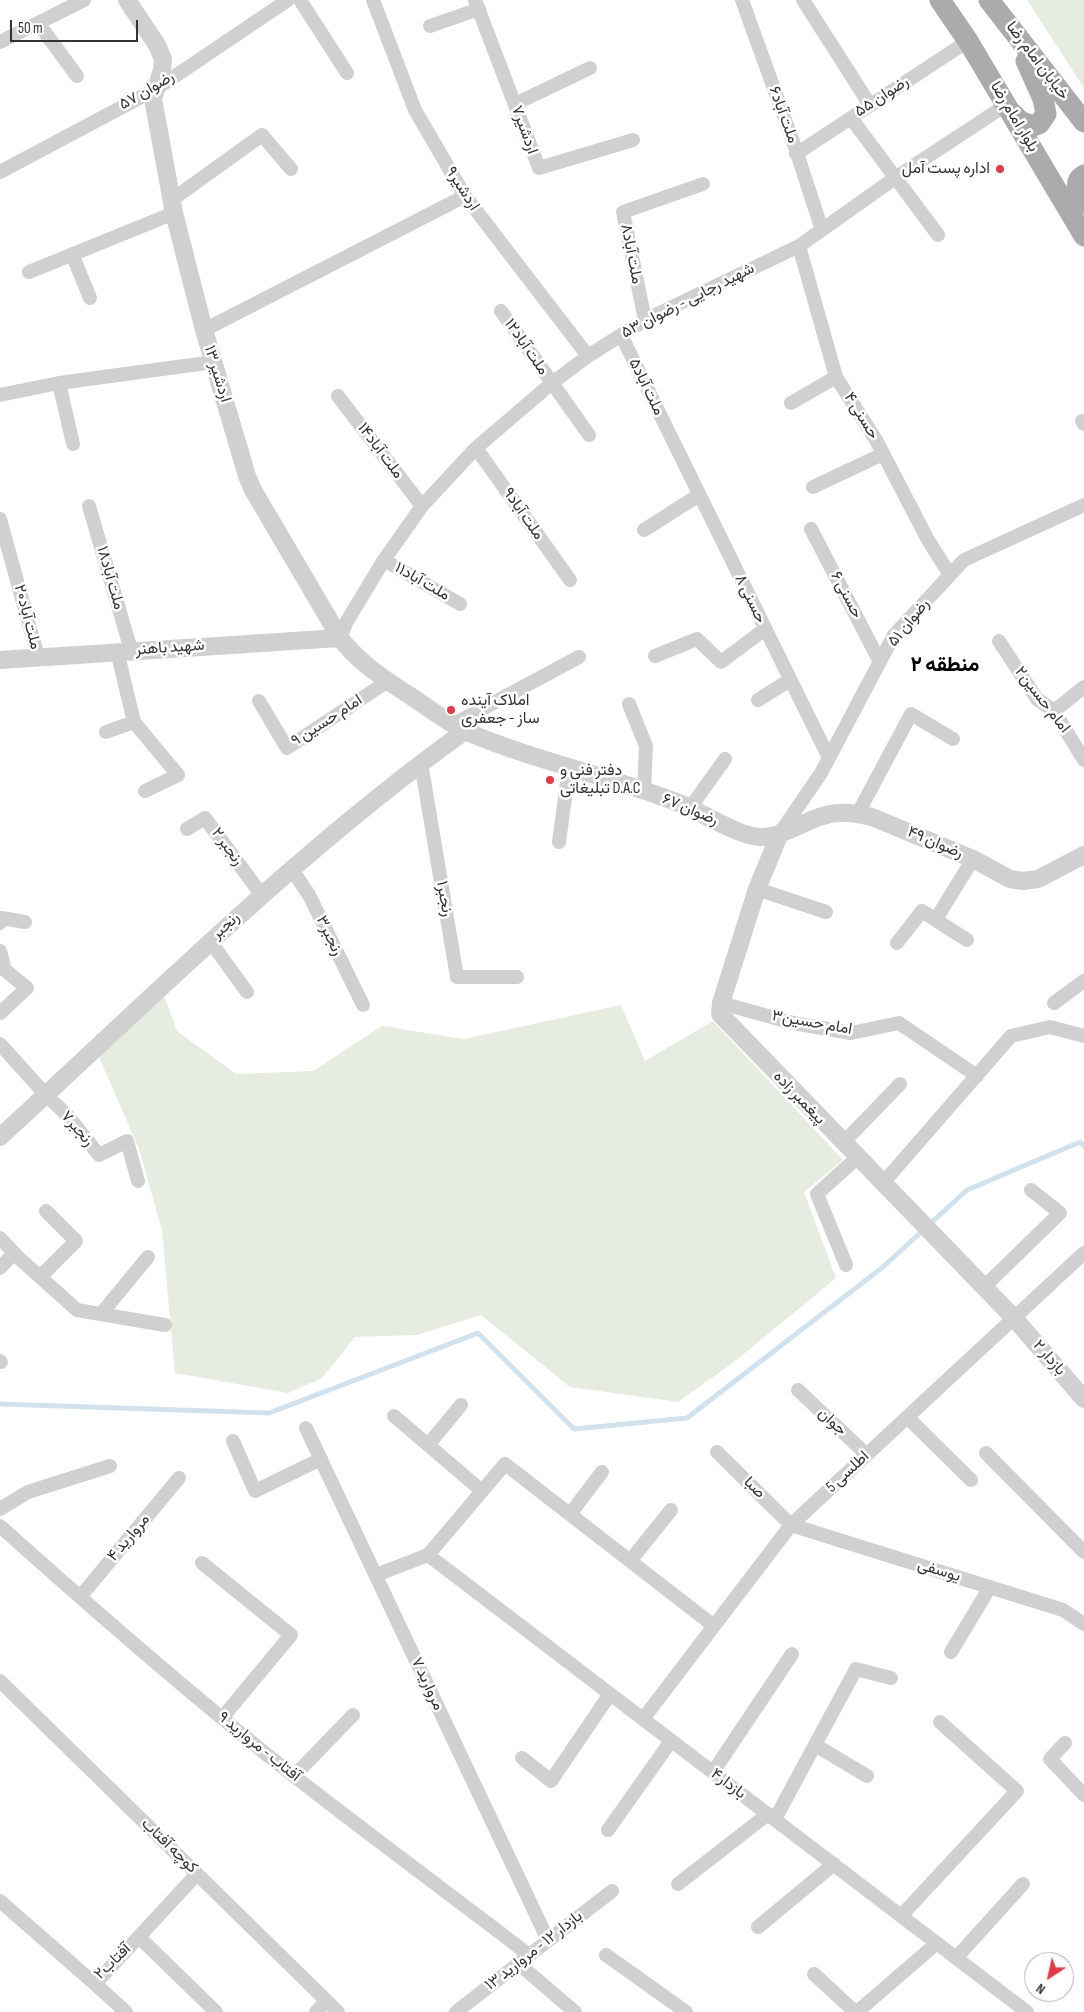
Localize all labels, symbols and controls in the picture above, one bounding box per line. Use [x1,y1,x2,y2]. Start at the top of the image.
scale bar [12,10,140,42]
street label: خیابان امام رضا [1001,18,1073,104]
text: 50 m [18,19,43,38]
street label: رضوان ۵۷ [116,68,178,114]
street label: رضوان ۵۵ [851,72,913,122]
street label: بلوار امام رضا [985,78,1043,156]
street label: ملت آباد۶ [764,84,802,146]
street label: اردشیر۷ [506,103,542,157]
place label: اداره پست آمل [902,159,990,179]
street label: اردشیر۹ [441,163,483,215]
marker: اداره پست آمل [994,163,1006,175]
street label: ملت آباد۸ [616,222,646,286]
street label: شهید رجایی - رضوان ۵۳ [618,259,758,343]
street label: ملت آباد۱۲ [500,315,552,379]
street label: اردشیر ۱۳ [199,343,235,405]
street label: ملت آباد۵ [624,355,668,419]
street label: حسنی ۴ [839,389,883,443]
street label: ملت آباد۱۴ [353,419,407,483]
street label: ملت آباد۹ [498,484,548,544]
street label: ملت آباد۱۸ [92,544,128,612]
street label: ملت آباد۱۱ [391,559,453,605]
street label: حسنی ۶ [826,568,866,622]
street label: حسنی ۸ [730,571,770,627]
street label: ملت آباد۲۰ [9,582,45,652]
street label: رضوان ۵۱ [884,595,934,651]
street label: شهید باهنر [135,636,205,660]
district label: منطقه ۲ [911,653,979,679]
street label: امام حسین۲ [1010,663,1074,737]
street label: امام حسین ۹ [288,691,366,751]
place label: املاک آینده ساز - جعفری [461,691,540,729]
marker: املاک آینده ساز - جعفری [445,704,457,716]
place label: دفتر فنی و تبلیغاتی D.A.C [560,761,641,799]
marker: دفتر فنی و تبلیغاتی D.A.C [544,774,556,786]
street label: رضوان ۶۷ [659,790,721,830]
street label: رضوان ۴۹ [904,823,966,863]
street label: رنجبر ۲ [207,824,247,870]
street label: رنجبر۱ [431,880,457,918]
street label: رنجبر [208,908,244,944]
street label: رنجبر۳ [311,913,347,959]
street label: امام حسین۳ [770,1007,854,1039]
street label: پیغمبر زاده [769,1067,829,1129]
street label: رنجبر۷ [56,1107,98,1151]
street label: بازدار ۲ [1028,1336,1070,1380]
street label: جوان [814,1404,850,1440]
street label: اطلسی 5 [822,1447,874,1497]
street label: صبا [739,1473,769,1503]
street label: مروارید ۴ [104,1510,154,1566]
street label: یوسفی [915,1555,963,1587]
street label: مروارید ۷ [406,1654,448,1714]
street label: آفتاب - مروارید ۹ [214,1708,304,1786]
street label: بازدار۴ [707,1765,749,1803]
street label: کوچه آفتاب [137,1814,201,1878]
street label: بازدار ۱۲ - مروارید ۱۳ [481,1907,587,1995]
street label: آفتاب۲ [91,1940,135,1984]
north arrow [1024,1952,1074,2002]
text: N [1033,1980,1049,1998]

